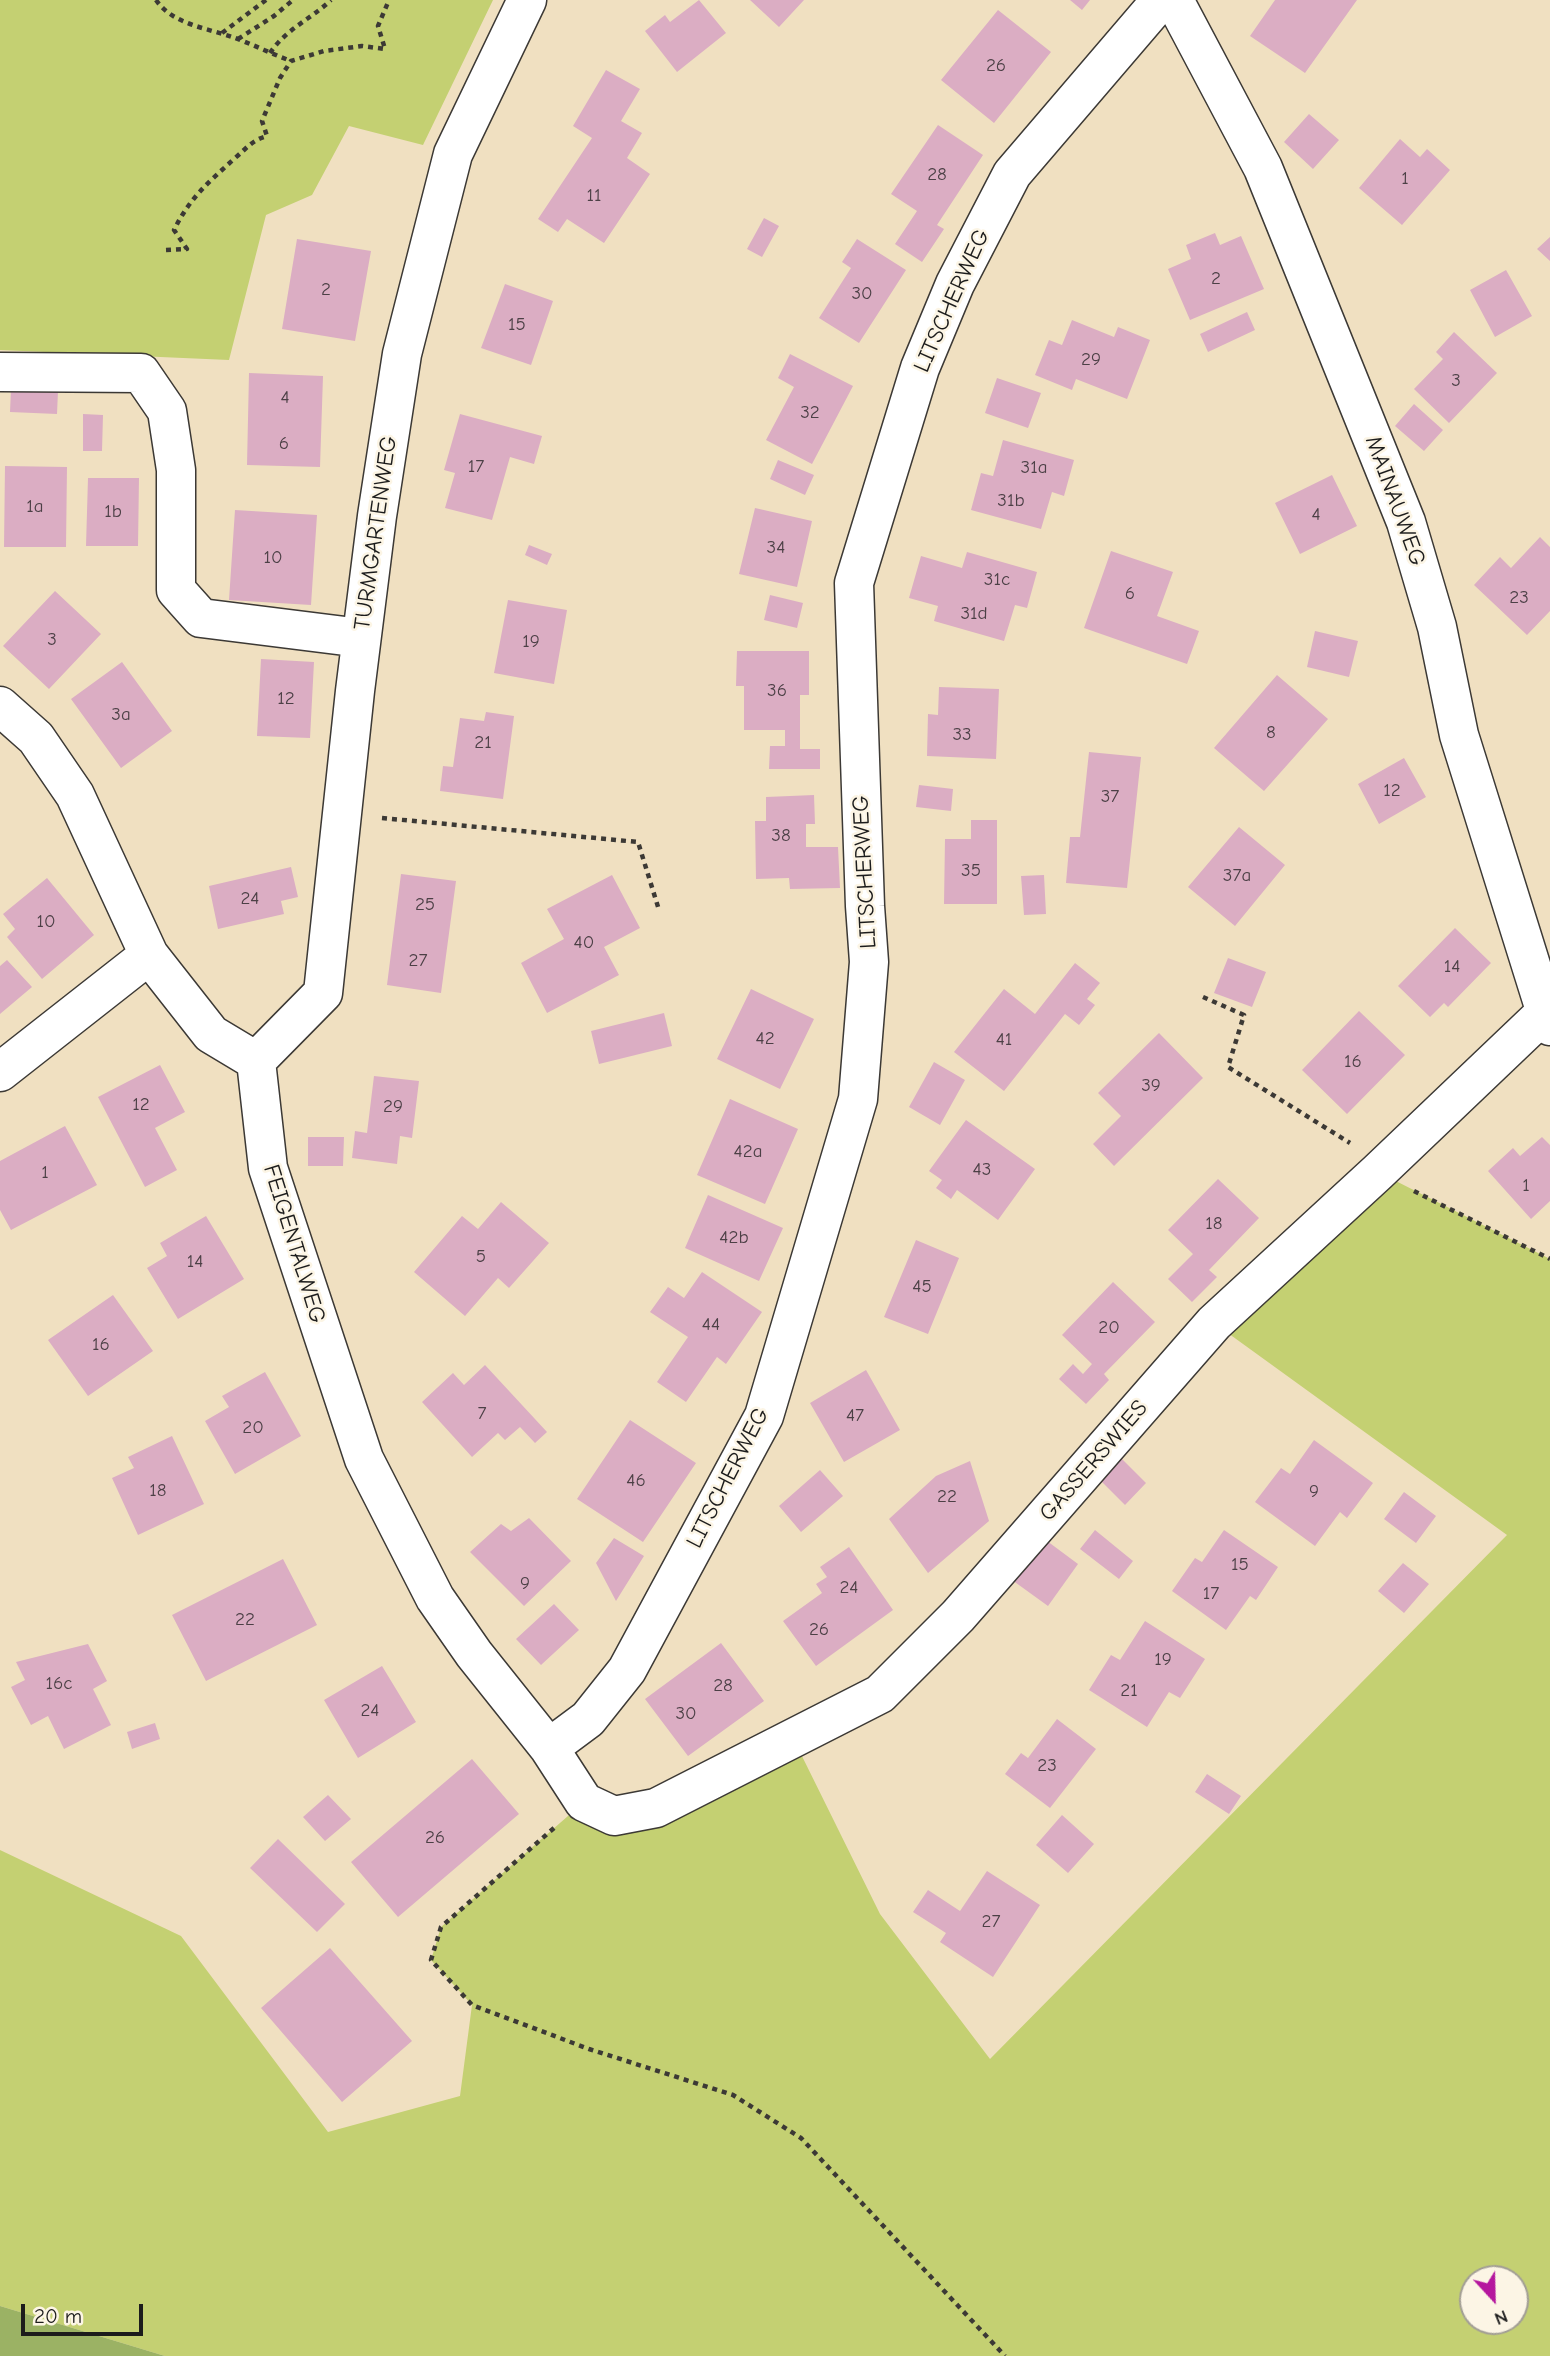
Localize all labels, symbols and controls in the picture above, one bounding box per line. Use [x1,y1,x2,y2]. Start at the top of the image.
house number: 26 [986,55,1006,77]
house number: 28 [927,164,947,186]
house number: 1 [1401,168,1409,190]
house number: 11 [586,185,602,207]
street label: LITSCHERWEG [908,225,996,377]
house number: 2 [1211,268,1221,290]
house number: 2 [321,279,331,301]
house number: 30 [851,283,873,305]
house number: 15 [508,314,526,336]
house number: 29 [1081,349,1101,371]
house number: 3 [1451,370,1461,392]
house number: 4 [280,387,290,409]
house number: 32 [800,402,820,424]
street label: MAINAUWEG [1359,432,1431,570]
house number: 6 [279,433,289,455]
street label: TURMGARTENWEG [349,434,403,632]
house number: 17 [468,456,484,478]
house number: 31a [1021,457,1047,479]
house number: 31b [997,490,1025,512]
house number: 1a [26,496,44,518]
house number: 1b [104,501,122,523]
house number: 4 [1311,504,1321,526]
house number: 34 [767,537,785,559]
house number: 10 [263,547,283,569]
house number: 31c [984,569,1010,591]
house number: 6 [1125,583,1135,605]
house number: 23 [1509,587,1529,609]
house number: 31d [960,603,988,625]
house number: 3 [47,629,57,651]
house number: 19 [522,631,540,653]
house number: 36 [767,680,787,702]
house number: 12 [277,688,295,710]
house number: 3a [111,704,131,726]
house number: 8 [1266,722,1276,744]
house number: 33 [952,724,972,746]
house number: 21 [474,732,492,754]
house number: 12 [1383,780,1401,802]
house number: 37 [1101,786,1119,808]
street label: LITSCHERWEG [847,795,883,949]
house number: 38 [771,825,791,847]
house number: 35 [961,860,981,882]
house number: 37a [1223,865,1251,887]
house number: 24 [240,888,260,910]
house number: 25 [415,894,435,916]
house number: 10 [36,911,56,933]
house number: 40 [574,932,594,954]
house number: 27 [409,950,427,972]
house number: 14 [1444,956,1460,978]
house number: 42 [755,1028,775,1050]
house number: 41 [996,1029,1012,1051]
house number: 16 [1344,1051,1362,1073]
house number: 39 [1141,1075,1161,1097]
house number: 12 [132,1094,150,1116]
house number: 29 [383,1096,403,1118]
house number: 42a [734,1141,762,1163]
house number: 43 [973,1159,991,1181]
street label: FEIGENTALWEG [257,1161,331,1327]
house number: 1 [41,1162,49,1184]
house number: 1 [1522,1175,1530,1197]
house number: 18 [1205,1213,1223,1235]
house number: 42b [719,1227,749,1249]
house number: 5 [476,1246,486,1268]
house number: 14 [187,1251,203,1273]
house number: 45 [912,1276,932,1298]
house number: 44 [702,1314,720,1336]
house number: 20 [1098,1317,1120,1339]
house number: 16 [92,1334,110,1356]
street label: GASSERSWIES [1034,1395,1154,1527]
house number: 7 [478,1403,486,1425]
street label: LITSCHERWEG [681,1403,775,1553]
house number: 47 [846,1405,864,1427]
house number: 20 [242,1417,264,1439]
house number: 46 [626,1470,646,1492]
house number: 18 [149,1480,167,1502]
house number: 9 [1309,1481,1319,1503]
house number: 22 [937,1486,957,1508]
house number: 15 [1231,1554,1249,1576]
house number: 9 [520,1573,530,1595]
house number: 24 [839,1577,859,1599]
house number: 17 [1203,1583,1219,1605]
house number: 22 [235,1609,255,1631]
house number: 26 [809,1619,829,1641]
house number: 19 [1154,1649,1172,1671]
house number: 16c [46,1673,72,1695]
house number: 28 [713,1675,733,1697]
house number: 21 [1120,1680,1138,1702]
house number: 24 [360,1700,380,1722]
house number: 30 [675,1703,697,1725]
house number: 23 [1037,1755,1057,1777]
house number: 26 [425,1827,445,1849]
house number: 27 [982,1911,1000,1933]
north arrow [1459,2265,1529,2335]
scale bar [24,2290,147,2334]
text: 20 m [34,2304,82,2328]
text: N [1491,2305,1511,2330]

